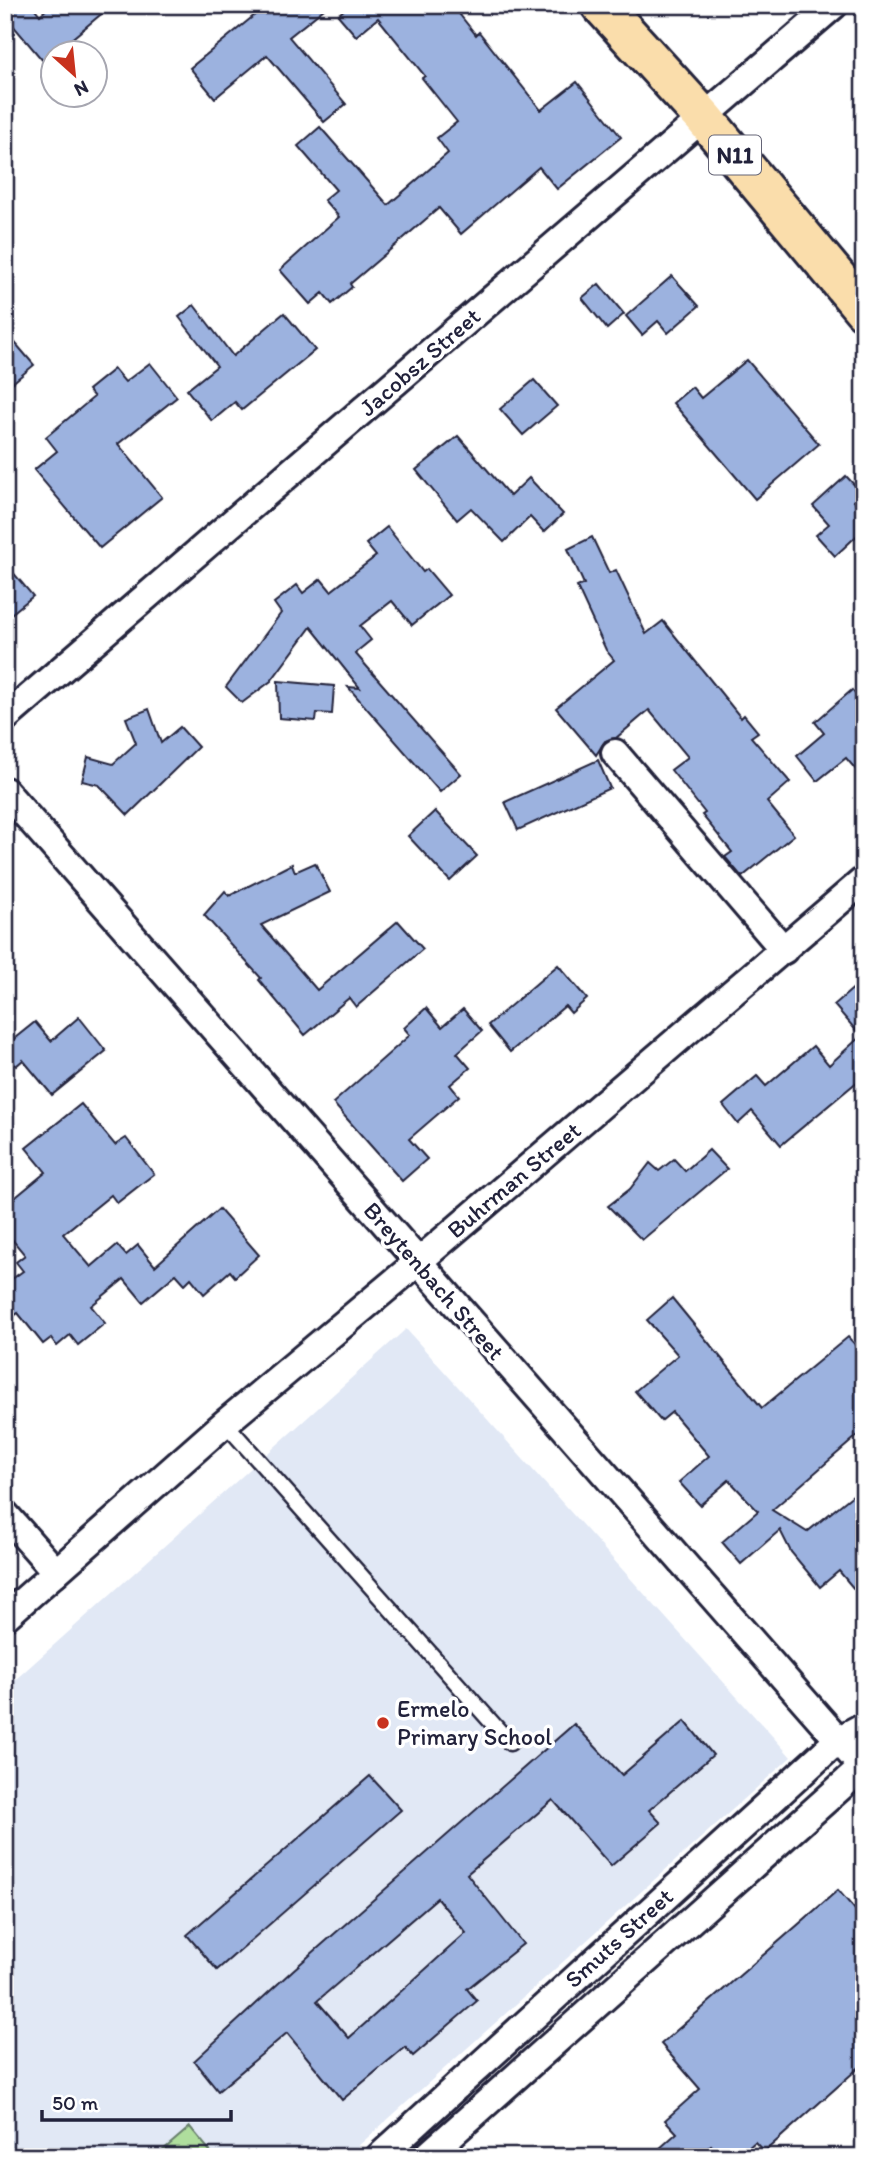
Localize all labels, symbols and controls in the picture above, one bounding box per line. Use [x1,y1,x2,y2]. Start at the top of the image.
north arrow [38,38,108,108]
text: N [71,76,92,102]
road number: N11 [709,136,761,174]
street label: Jacobsz Street [353,301,486,422]
street label: Buhrman Street [441,1115,586,1244]
street label: Breytenbach Street [358,1196,511,1366]
place label: Ermelo Primary School [397,1694,552,1751]
marker: Ermelo Primary School [375,1715,391,1731]
street label: Smuts Street [559,1881,679,1994]
scale bar [42,2078,231,2122]
text: 50 m [52,2090,99,2115]

